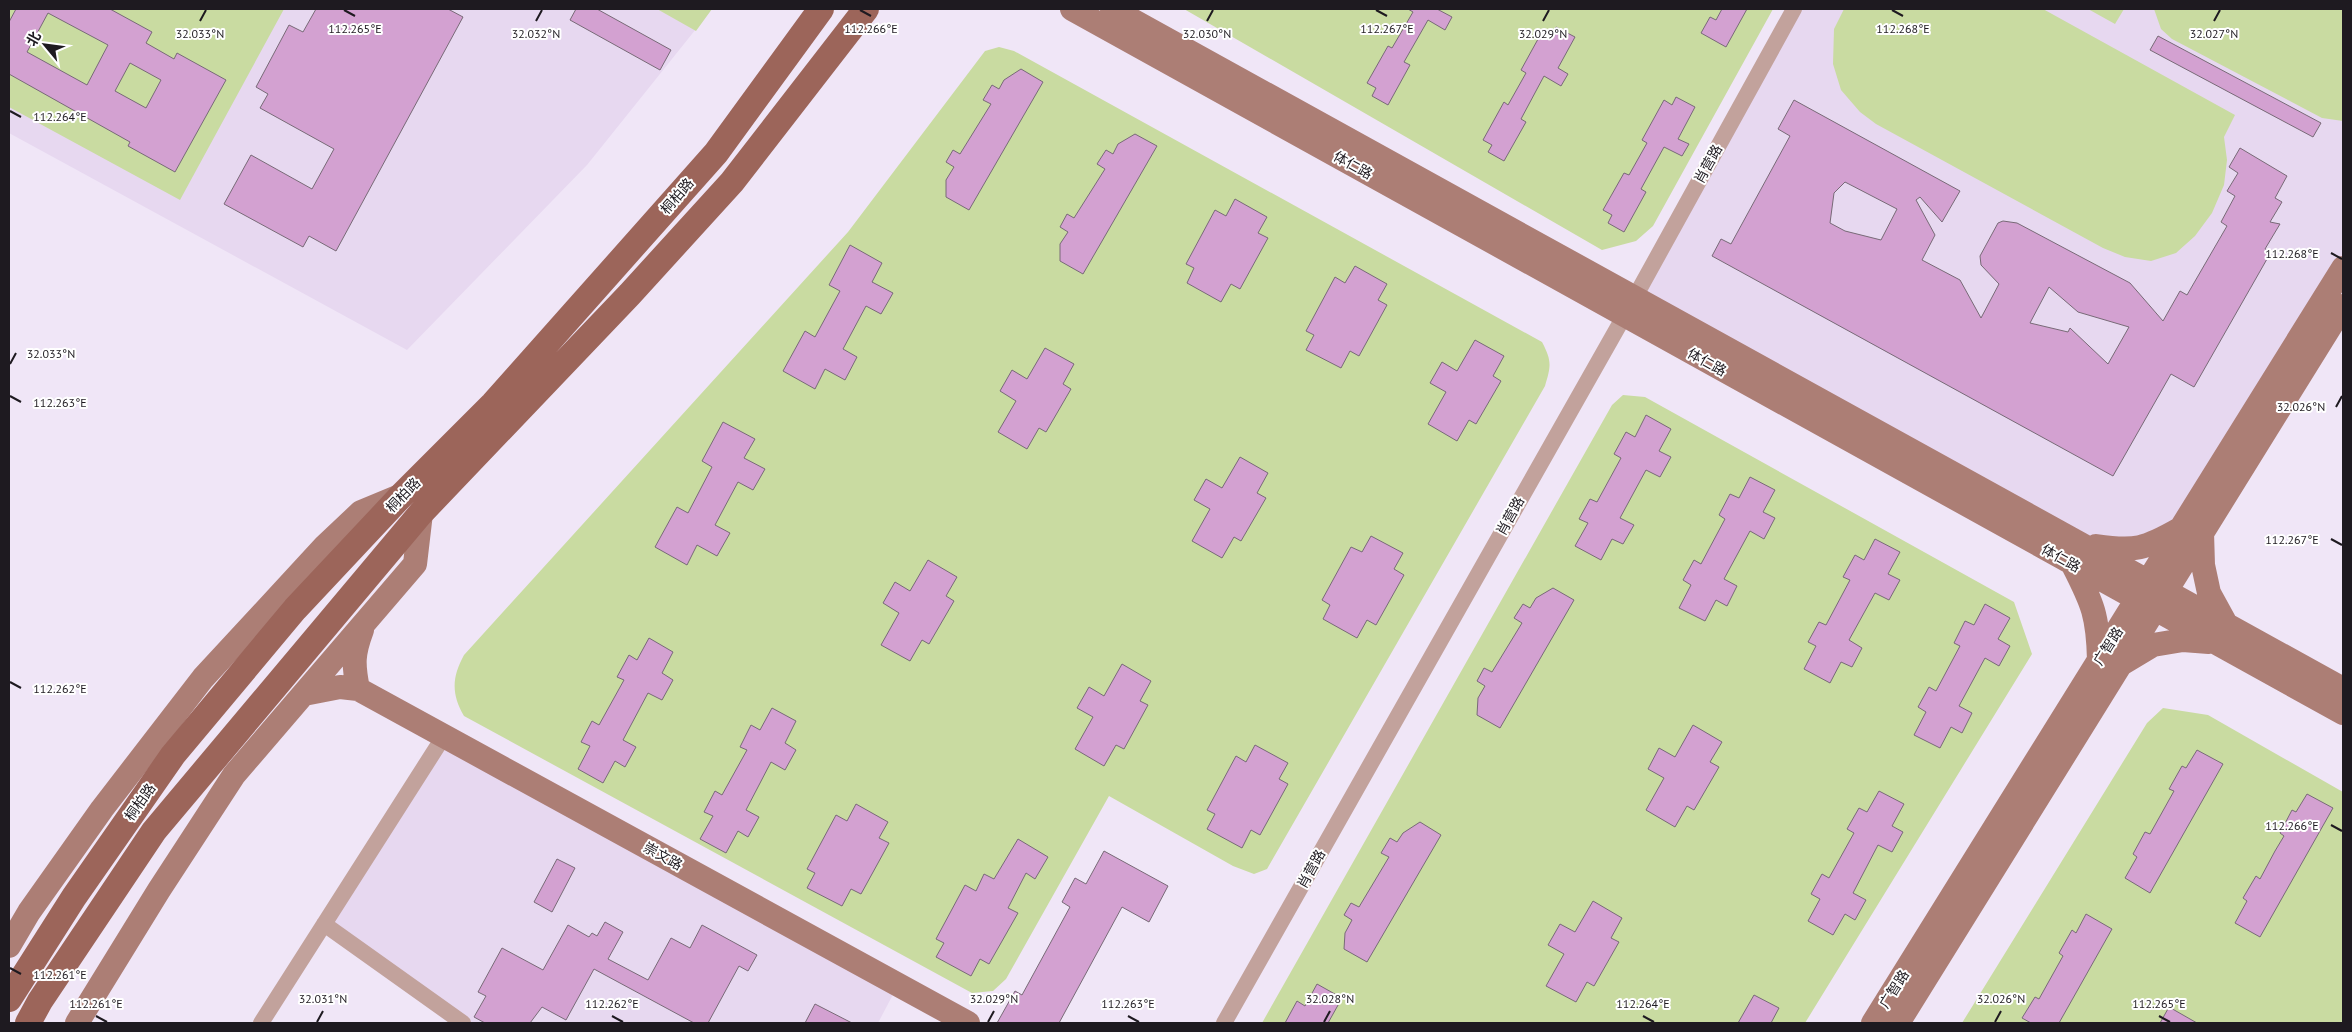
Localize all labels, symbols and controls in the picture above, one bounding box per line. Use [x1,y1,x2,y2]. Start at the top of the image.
north arrow [20,20,70,70]
text: 112.265°E [328,21,382,36]
text: 112.266°E [844,21,898,36]
text: 112.267°E [1360,21,1414,36]
text: 112.268°E [1876,21,1930,36]
text: 32.033°N [176,26,224,41]
text: 32.032°N [512,26,560,41]
text: 32.030°N [1183,26,1231,41]
text: 32.029°N [1519,26,1567,41]
text: 32.027°N [2190,26,2238,41]
text: 北 [22,28,45,49]
text: 112.264°E [33,109,87,124]
street label: 肖营路 [1690,141,1726,187]
street label: 体仁路 [1330,147,1376,183]
street label: 桐柏路 [656,174,698,218]
text: 112.268°E [2265,246,2319,261]
street label: 体仁路 [1684,344,1730,380]
text: 32.033°N [27,346,75,361]
text: 112.263°E [33,395,87,410]
text: 32.026°N [2277,399,2325,414]
street label: 桐柏路 [382,474,424,516]
street label: 肖营路 [1492,493,1528,539]
text: 112.267°E [2265,532,2319,547]
street label: 体仁路 [2038,540,2084,576]
street label: 广智路 [2089,623,2127,669]
text: 112.262°E [33,681,87,696]
street label: 桐柏路 [121,780,159,824]
text: 112.266°E [2265,818,2319,833]
street label: 崇文路 [640,838,686,874]
street label: 肖营路 [1293,846,1329,892]
street label: 广智路 [1875,966,1913,1012]
text: 112.261°E [33,967,87,982]
text: 32.031°N [299,991,347,1006]
text: 32.029°N [970,991,1018,1006]
text: 32.028°N [1306,991,1354,1006]
text: 32.026°N [1977,991,2025,1006]
text: 112.261°E [69,996,123,1011]
text: 112.262°E [585,996,639,1011]
text: 112.263°E [1101,996,1155,1011]
text: 112.264°E [1616,996,1670,1011]
text: 112.265°E [2132,996,2186,1011]

